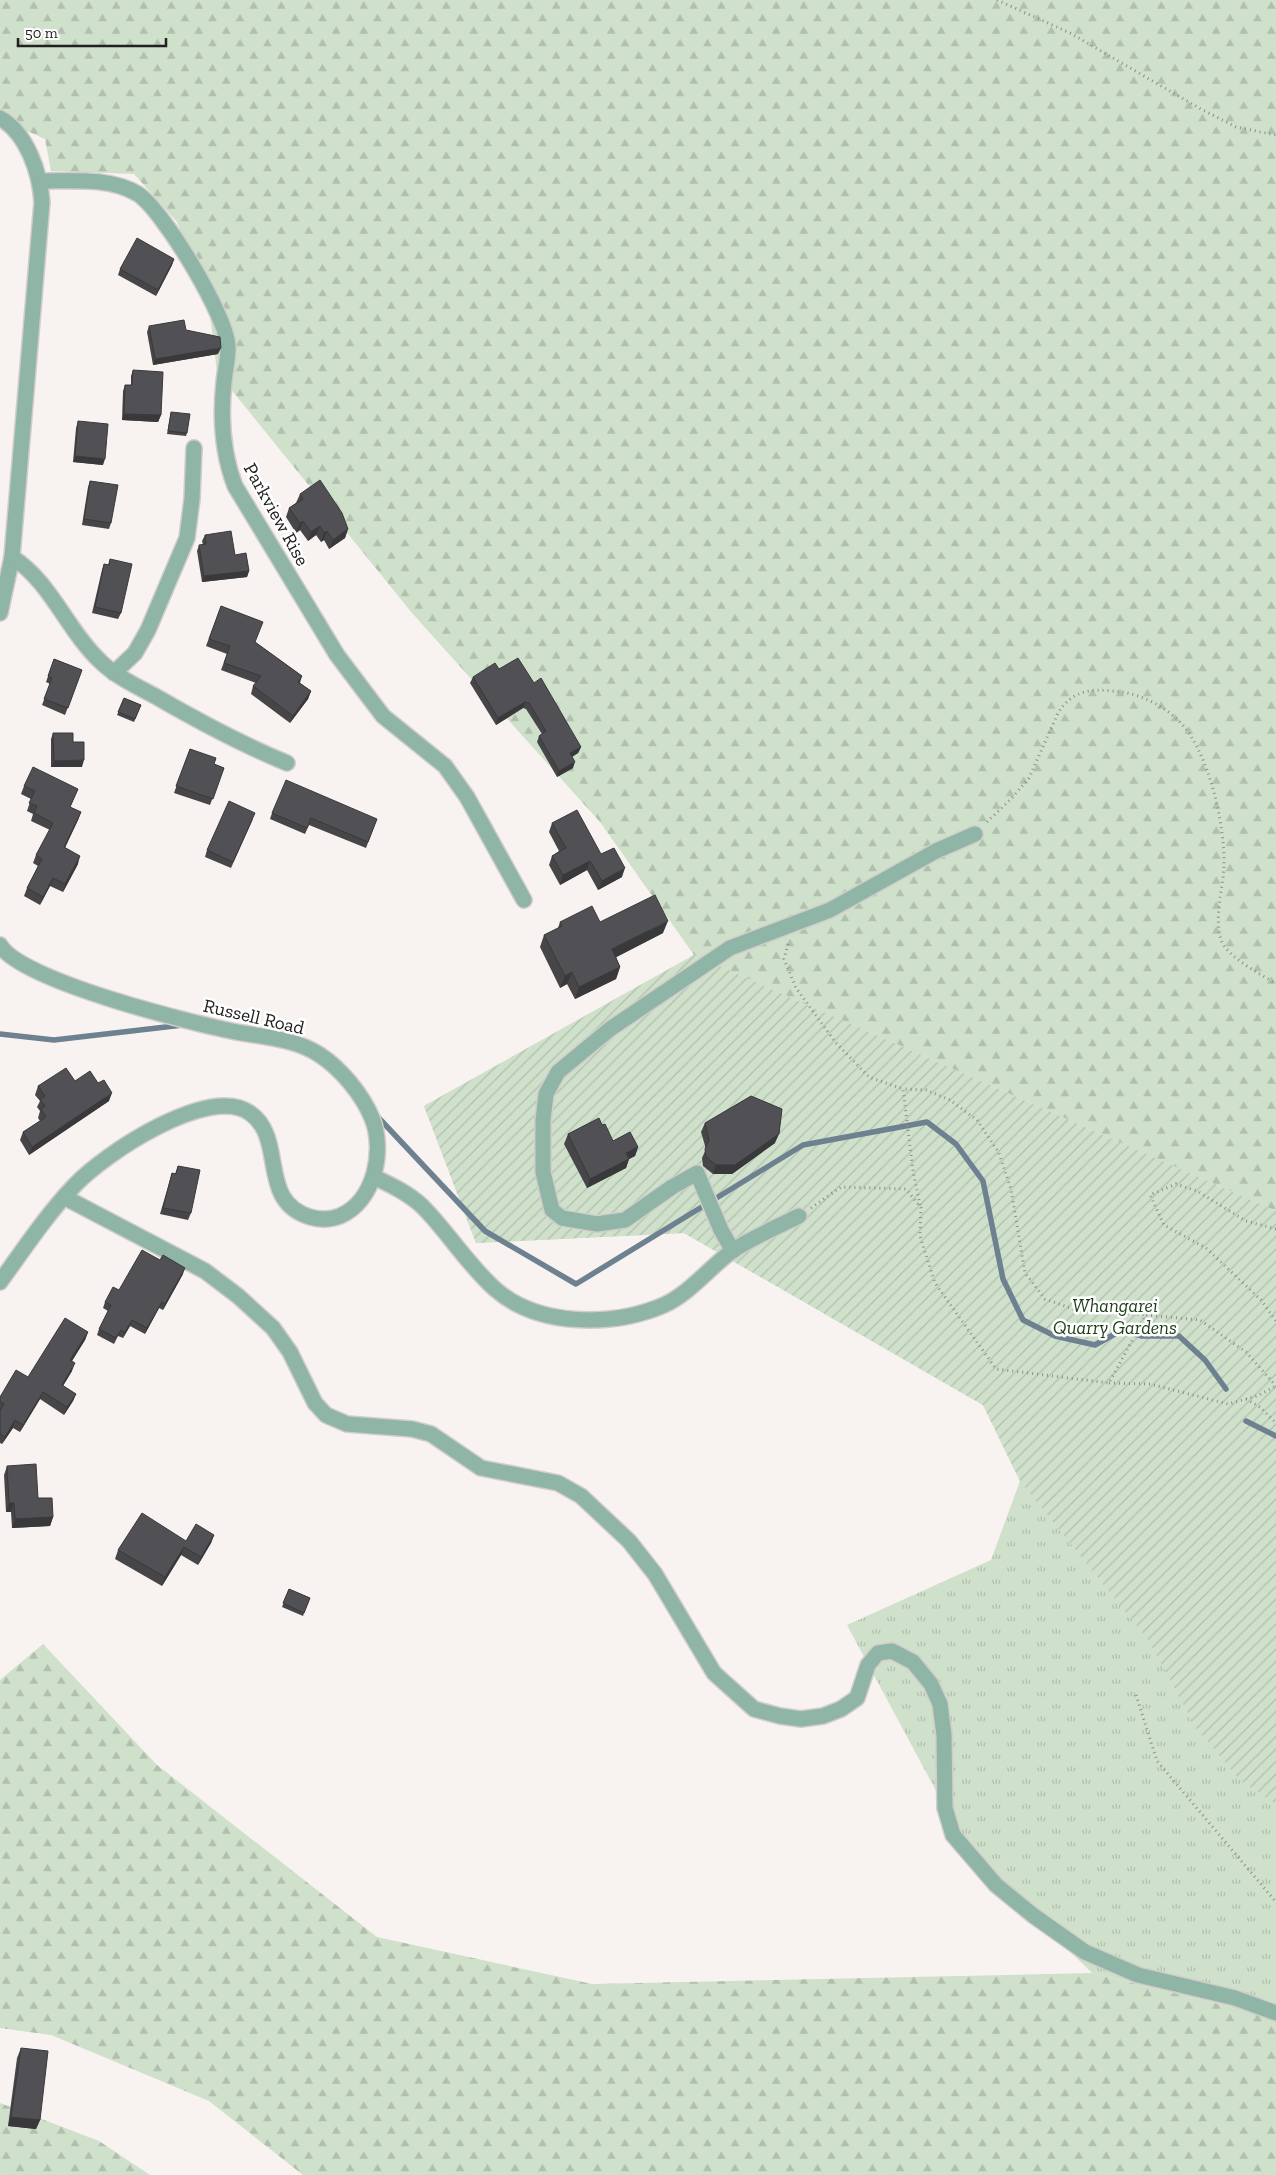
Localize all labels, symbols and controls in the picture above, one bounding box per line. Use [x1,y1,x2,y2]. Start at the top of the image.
scale bar [18,15,165,47]
text: 50 m [25,24,58,42]
street label: Parkview Rise [239,459,314,570]
street label: Russell Road [201,994,307,1039]
park label: Whangarei Quarry Gardens [1053,1294,1177,1339]

